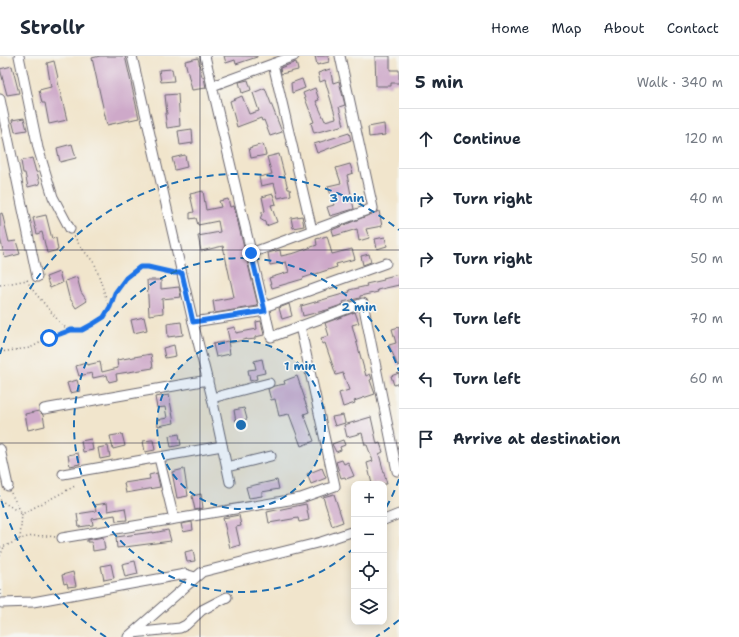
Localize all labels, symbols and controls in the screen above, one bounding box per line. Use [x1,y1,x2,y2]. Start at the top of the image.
text: Strollr [20,15,85,40]
text: Home [491,19,530,37]
text: Map [552,19,582,37]
text: About [604,19,645,37]
text: Contact [667,19,719,37]
text: 5 min [415,71,463,93]
text: Walk · 340 m [637,74,723,91]
icon: ahead [415,128,437,150]
text: Continue [453,129,521,149]
text: 120 m [685,130,723,147]
icon: right [415,188,437,210]
text: Turn right [453,189,533,209]
text: 3 min [330,190,365,206]
text: 40 m [689,190,723,207]
route end [242,244,260,262]
icon: right [415,248,437,270]
text: Turn right [453,249,533,269]
text: 50 m [690,250,723,267]
text: 2 min [342,299,377,315]
icon: left [415,308,437,330]
text: Turn left [453,309,521,329]
text: 70 m [689,310,723,327]
route start [40,329,58,347]
text: 1 min [284,358,316,374]
icon: left [415,368,437,390]
text: Turn left [453,369,521,389]
text: 60 m [690,370,723,387]
centre of rings [234,418,248,432]
icon: arrive [415,428,437,450]
text: Arrive at destination [453,429,621,449]
map controls [351,481,387,625]
button: + [351,481,387,517]
button: − [351,517,387,553]
button: locate [351,553,387,589]
button: layers [351,589,387,625]

